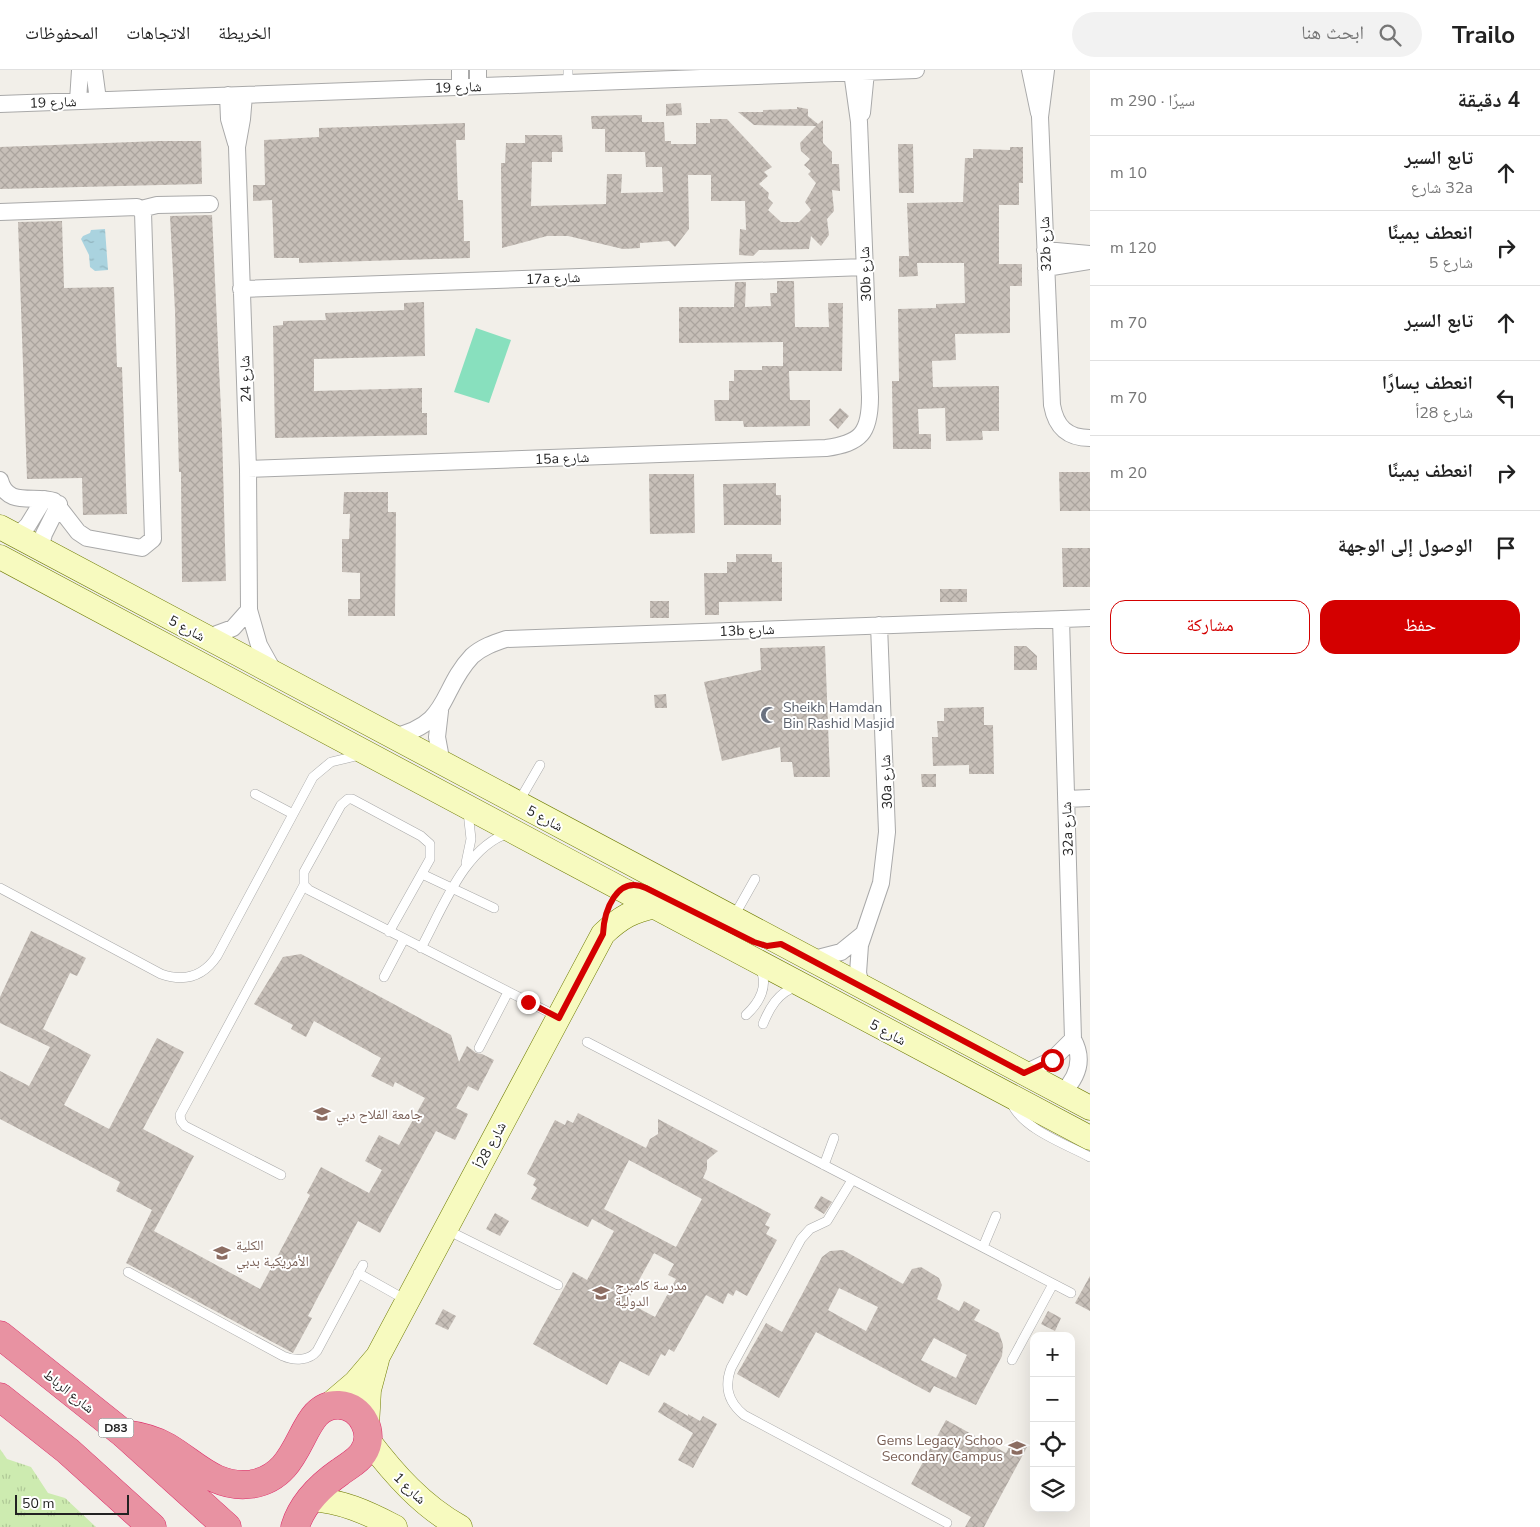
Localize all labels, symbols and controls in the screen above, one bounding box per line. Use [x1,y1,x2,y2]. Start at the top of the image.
search box [1072,12,1422,57]
text: Trailo [1452,19,1515,51]
text: ابحث هنا [1301,20,1364,46]
text: المحفوظات [25,21,98,45]
text: الاتجاهات [126,21,190,45]
text: الخريطة [218,21,271,45]
icon: search [1376,21,1404,49]
street label: شارع 19 [434,77,482,98]
text: 4 دقيقة [1458,86,1520,114]
text: سيرًا · 290 m [1110,90,1195,112]
street label: شارع 19 [29,92,77,113]
text: تابع السير [1404,145,1473,171]
icon: ahead [1492,159,1520,187]
text: 10 m [1110,162,1147,184]
text: 32a شارع [1411,177,1473,199]
street label: 32b شارع [1035,216,1056,272]
text: انعطف يمينًا [1387,220,1473,246]
icon: right [1492,234,1520,262]
text: 120 m [1110,237,1157,259]
street label: 30b شارع [855,246,876,302]
text: شارع 5 [1429,252,1473,274]
street label: 17a شارع [525,268,581,289]
text: تابع السير [1404,308,1473,334]
icon: ahead [1492,309,1520,337]
text: 70 m [1110,312,1147,334]
street label: شارع 24 [235,355,256,403]
text: انعطف يسارًا [1382,370,1473,396]
icon: left [1492,384,1520,412]
text: 70 m [1110,387,1147,409]
text: شارع 28أ [1415,402,1473,424]
street label: 15a شارع [534,448,590,469]
text: انعطف يمينًا [1387,458,1473,484]
icon: right [1492,459,1520,487]
text: 20 m [1110,462,1147,484]
text: الوصول إلى الوجهة [1338,533,1473,559]
icon: arrive [1492,534,1520,562]
button: مشاركة [1110,600,1310,654]
button: حفظ [1320,600,1520,654]
street label: شارع 5 [165,611,208,646]
street label: 13b شارع [719,620,775,641]
place label: Sheikh Hamdan Bin Rashid Masjid [783,698,895,733]
mosque icon: Sheikh Hamdan Bin Rashid Masjid [759,705,779,725]
street label: 30a شارع [876,754,897,810]
street label: شارع 5 [523,801,566,836]
street label: 32a شارع [1057,801,1078,857]
route end [517,991,540,1014]
street label: شارع 5 [866,1015,909,1050]
route start [1041,1049,1064,1072]
school or university icon: جامعة الفلاح دبي [312,1104,332,1124]
place label: جامعة الفلاح دبي [336,1105,423,1126]
street label: شارع 28أ [470,1119,511,1172]
place label: الكلية الأمريكية بدبي [236,1236,309,1273]
school or university icon: الكلية الأمريكية بدبي [212,1243,232,1263]
place label: مدرسة كامبرج الدولية [615,1276,687,1311]
school or university icon: مدرسة كامبرج الدولية [591,1283,611,1303]
map controls [1030,1332,1075,1512]
button: + [1030,1332,1075,1377]
street label: شارع الرباط [39,1365,98,1418]
button: − [1030,1377,1075,1422]
road number: D83 [98,1419,134,1438]
button: locate [1030,1422,1075,1467]
place label: Gems Legacy Schoo Secondary Campus [877,1431,1003,1466]
school or university icon: Gems Legacy Schoo Secondary Campus [1007,1438,1027,1458]
button: layers [1030,1467,1075,1512]
street label: شارع 1 [389,1468,430,1509]
scale bar [15,1492,129,1515]
text: 50 m [22,1494,54,1513]

